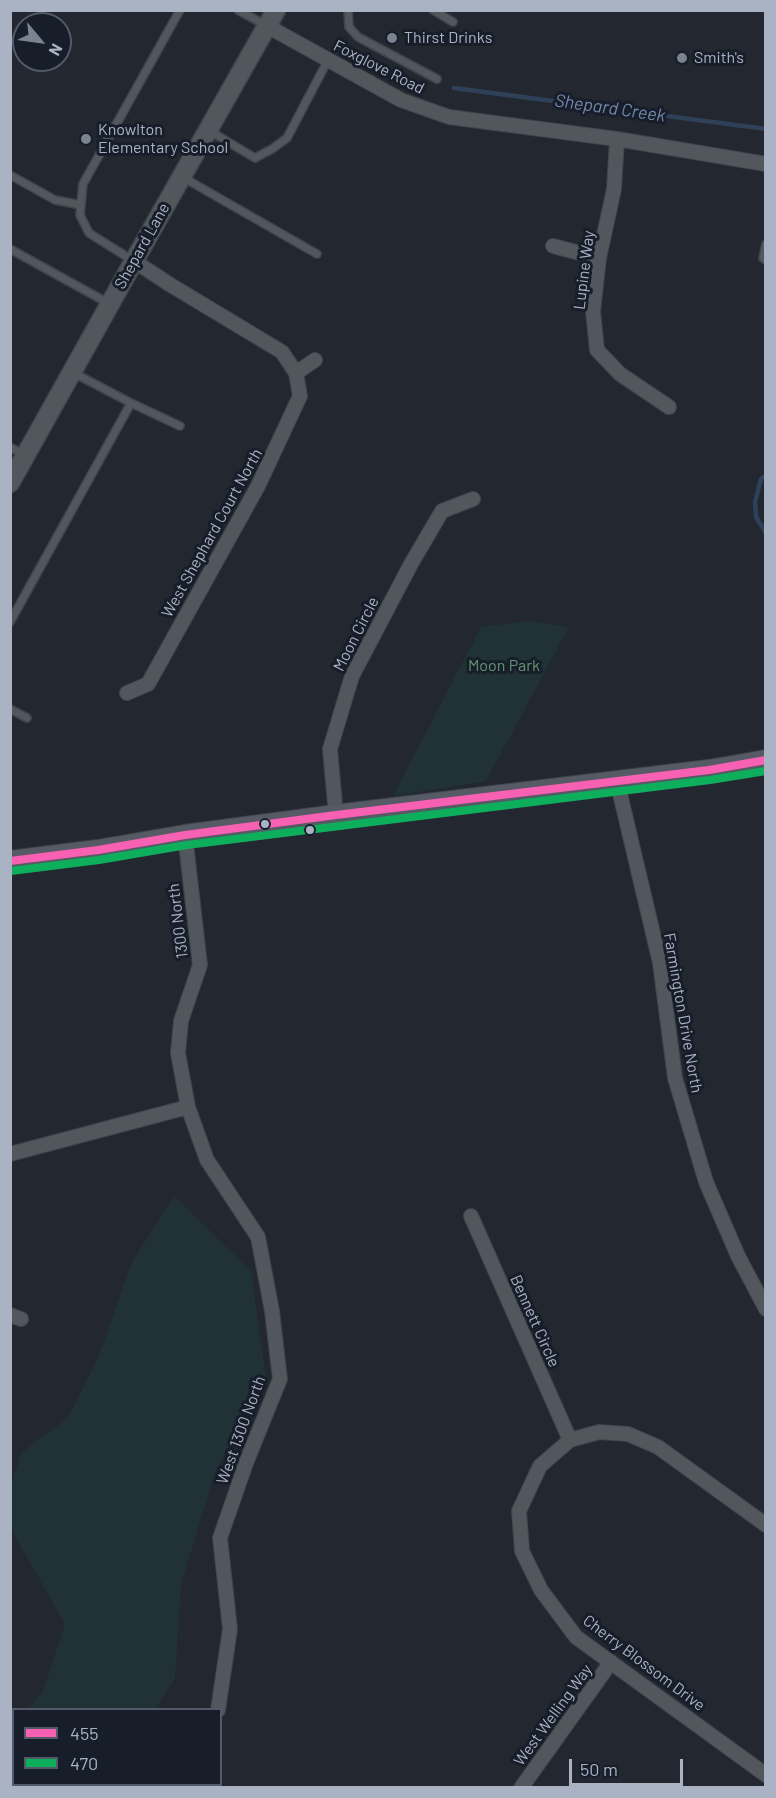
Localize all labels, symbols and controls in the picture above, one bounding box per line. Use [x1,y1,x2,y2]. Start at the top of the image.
north arrow [12,12,72,72]
place label: Thirst Drinks [404,28,492,48]
marker: Thirst Drinks [385,31,399,45]
street label: Foxglove Road [330,36,428,98]
text: N [46,41,67,59]
place label: Smith's [694,48,744,68]
marker: Smith's [675,51,689,65]
water label: Shepard Creek [553,90,667,126]
place label: Knowlton Elementary School [98,120,228,158]
marker: Knowlton Elementary School [79,132,93,146]
street label: Shepard Lane [110,200,174,292]
street label: Lupine Way [570,229,598,311]
street label: West Shephard Court North [158,445,266,621]
street label: Moon Circle [329,594,383,674]
park label: Moon Park [468,656,540,676]
unlabelled marker [259,818,271,830]
unlabelled marker [304,824,316,836]
street label: 1300 North [164,883,192,959]
street label: Farmington Drive North [659,932,707,1094]
street label: Bennett Circle [506,1272,564,1370]
street label: West 1300 North [213,1373,269,1487]
street label: Cherry Blossom Drive [579,1611,709,1715]
street label: West Welling Way [510,1661,596,1769]
legend [12,1708,222,1786]
text: 455 [70,1722,98,1744]
scale bar [572,1747,686,1785]
text: 470 [70,1752,98,1774]
text: 50 m [580,1758,618,1780]

